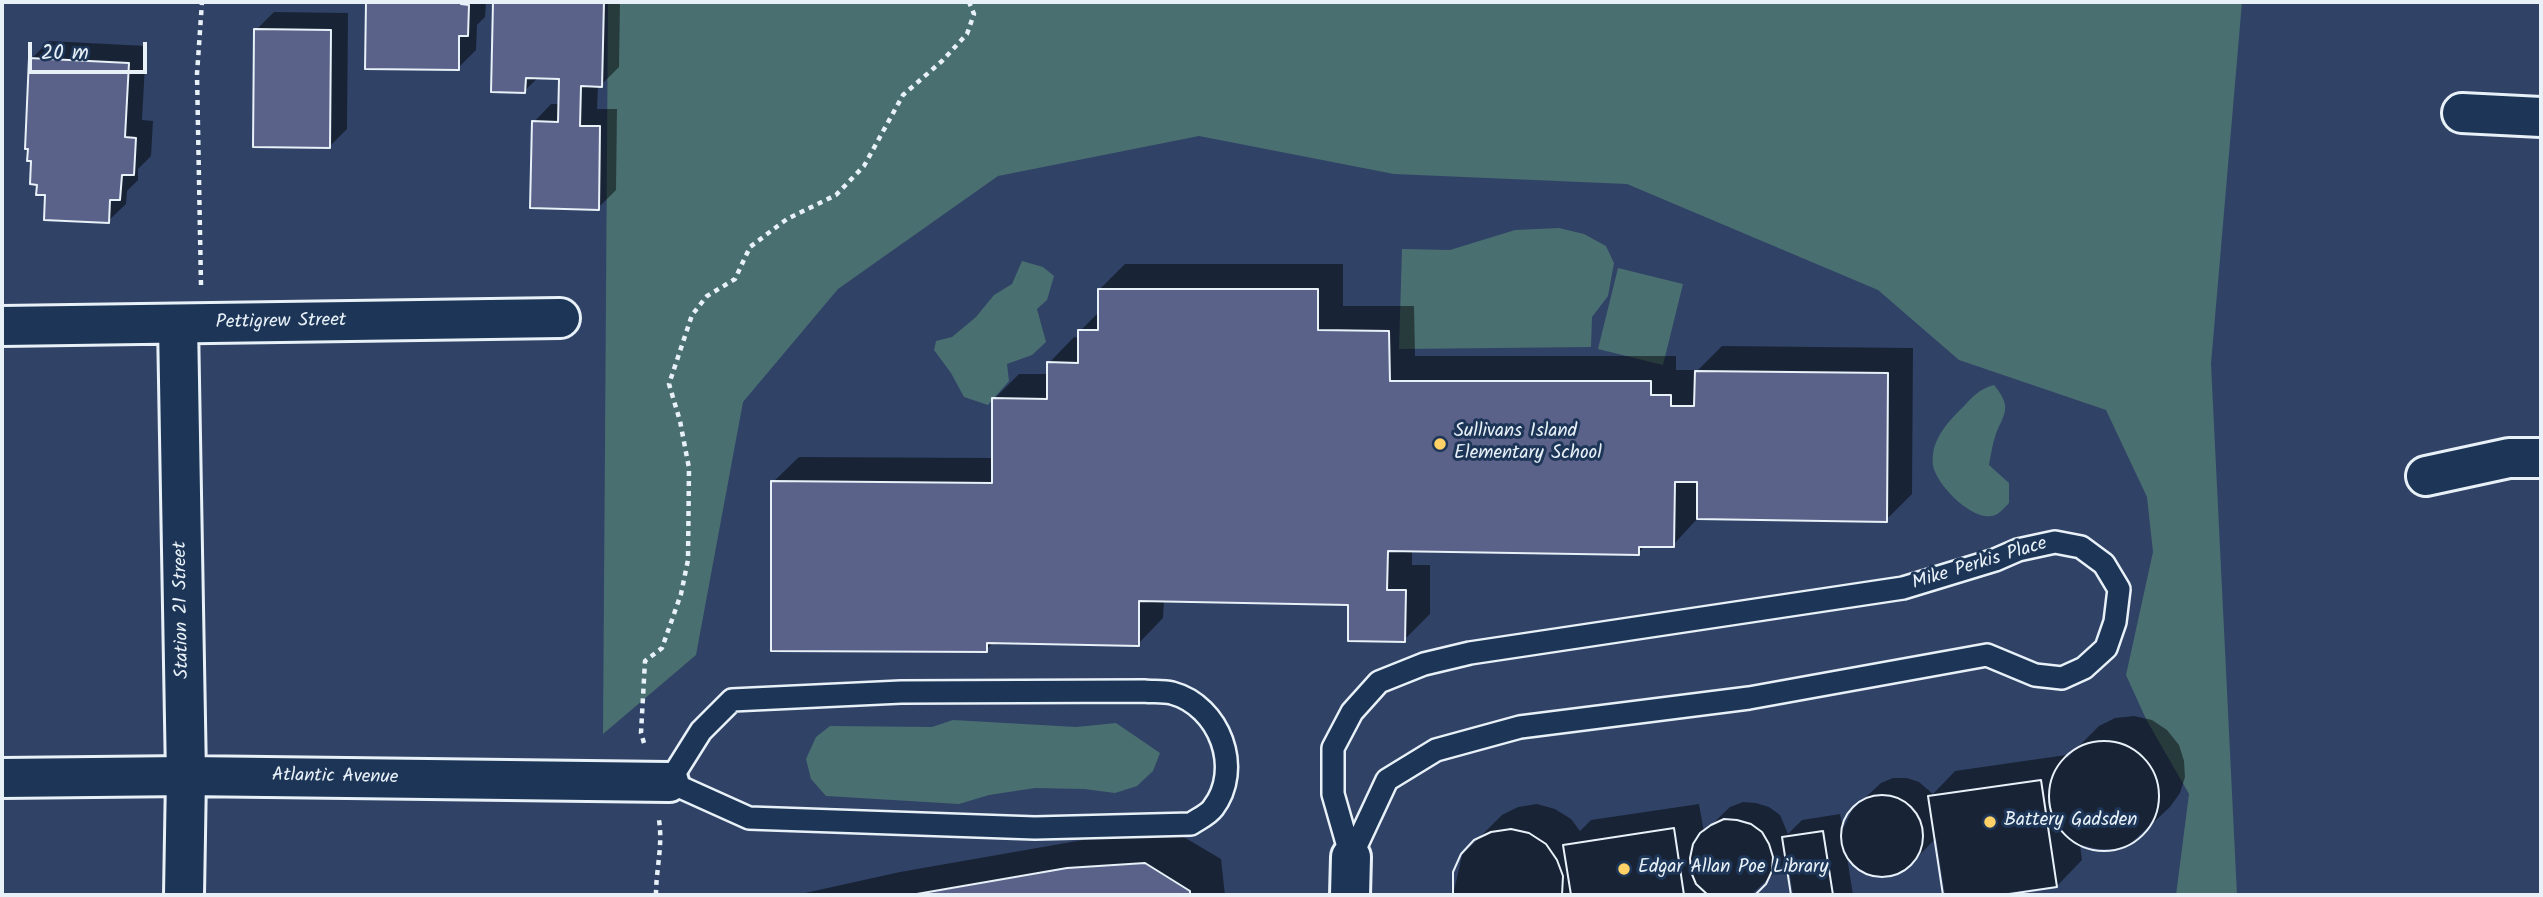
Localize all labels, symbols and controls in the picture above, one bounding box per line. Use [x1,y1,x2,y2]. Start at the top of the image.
scale bar [32,28,150,72]
text: 20 m [41,37,89,70]
street label: Pettigrew Street [216,310,346,336]
place label: Sullivans Island Elementary School [1454,422,1602,466]
marker: Sullivans Island Elementary School [1432,436,1448,452]
street label: Mike Perkis Place [1910,534,2050,596]
street label: Station 21 Street [170,541,196,679]
street label: Atlantic Avenue [272,765,398,791]
place label: Battery Gadsden [2004,811,2137,833]
marker: Battery Gadsden [1982,814,1998,830]
place label: Edgar Allan Poe Library [1638,858,1828,880]
marker: Edgar Allan Poe Library [1616,861,1632,877]

